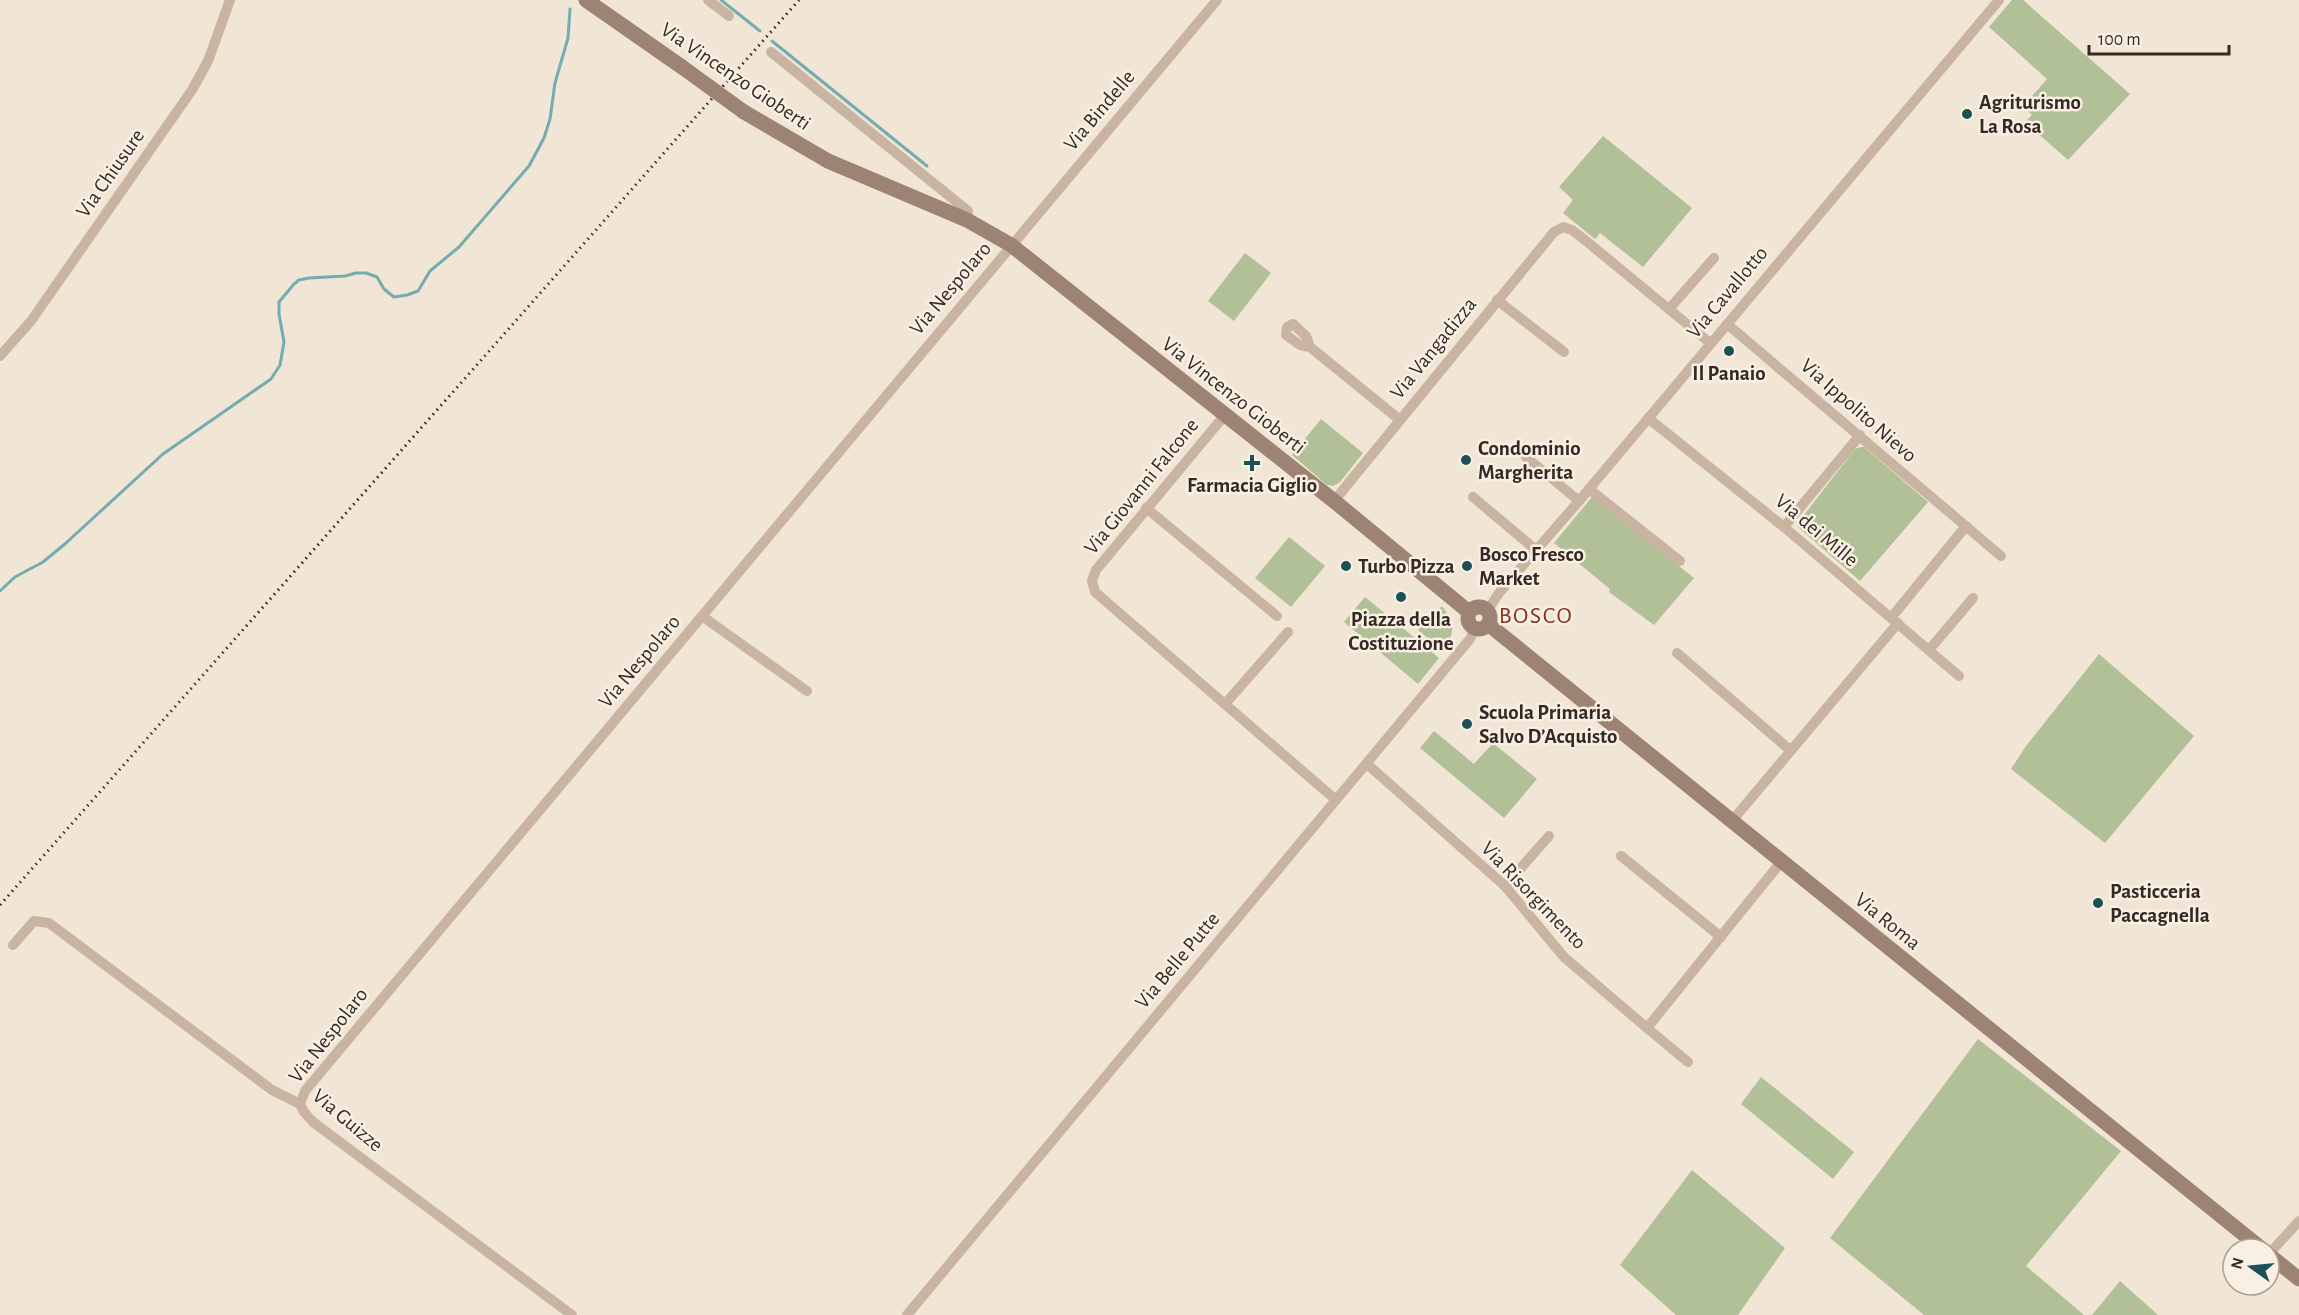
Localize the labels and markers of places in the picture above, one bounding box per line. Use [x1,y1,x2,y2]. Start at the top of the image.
place label: Agriturismo La Rosa [1979,92,2081,137]
marker: Agriturismo La Rosa [1960,107,1974,121]
marker: Il Panaio [1722,344,1736,358]
place label: Il Panaio [1692,363,1766,384]
place label: Condominio Margherita [1478,438,1581,483]
marker: Condominio Margherita [1459,453,1473,467]
marker: Farmacia Giglio [1245,456,1259,470]
place label: Farmacia Giglio [1187,475,1317,496]
place label: Bosco Fresco Market [1479,544,1584,589]
place label: Turbo Pizza [1358,556,1455,577]
marker: Turbo Pizza [1339,559,1353,573]
marker: Bosco Fresco Market [1460,559,1474,573]
marker: Piazza della Costituzione [1394,590,1408,604]
place label: Piazza della Costituzione [1348,609,1454,654]
place label: Scuola Primaria Salvo D’Acquisto [1479,702,1617,747]
marker: Scuola Primaria Salvo D’Acquisto [1460,717,1474,731]
place label: Pasticceria Paccagnella [2110,881,2210,926]
marker: Pasticceria Paccagnella [2091,896,2105,910]

